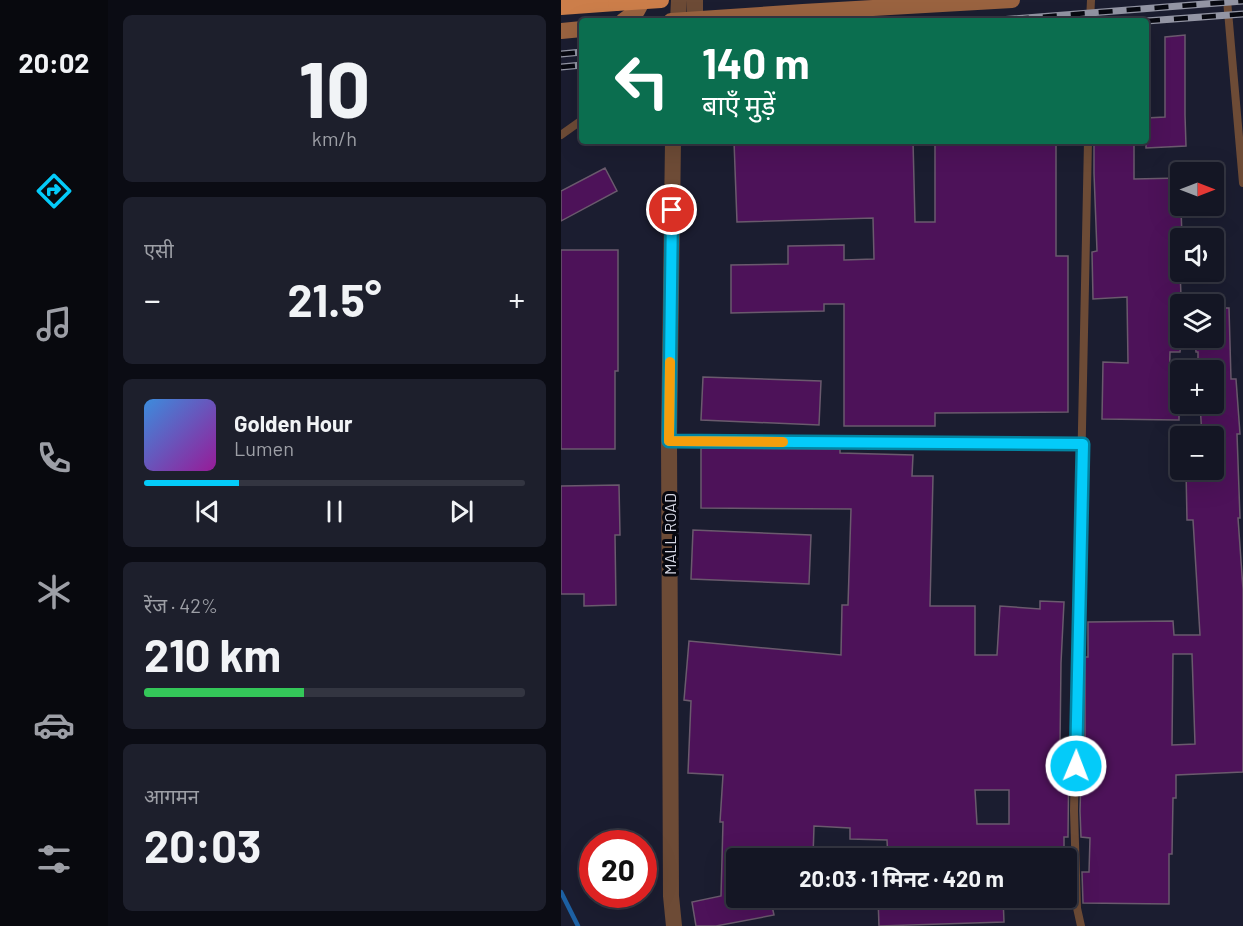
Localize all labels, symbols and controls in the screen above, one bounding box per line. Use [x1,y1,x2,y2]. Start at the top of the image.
text: 140 m [702,37,810,87]
text: 10 [298,40,371,134]
icon: left [603,42,681,120]
text: 20:02 [19,46,89,78]
text: बाएँ मुड़ें [702,88,775,120]
text: km/h [312,126,357,150]
north arrow [1170,162,1224,216]
map controls [1170,162,1224,480]
icon: directions [33,170,75,212]
pin [646,184,697,235]
icon: arrive [655,193,688,226]
button: sound [1170,228,1224,282]
text: एसी [144,238,174,262]
text: 21.5° [287,272,382,326]
text: − [144,279,161,319]
text: + [509,279,525,319]
button: layers [1170,294,1224,348]
icon: music [33,303,75,345]
button: + [1170,360,1224,414]
text: Golden Hour [234,410,352,436]
button: − [1170,426,1224,480]
text: Lumen [234,436,294,460]
icon: phone [33,437,75,479]
street label: MALL ROAD [660,493,679,575]
icon: previous [191,495,224,528]
icon: pause [318,495,351,528]
icon: next [445,495,478,528]
icon: climate [33,571,75,613]
text: रेंज · 42% [144,593,218,617]
text: 210 km [144,627,281,681]
icon: car [33,704,75,746]
position arrow [1044,734,1108,798]
text: आगमन [144,784,199,808]
text: 20:03 [144,818,261,872]
speed limit sign: 20 [579,830,657,908]
icon: filters [33,838,75,880]
text: 20:03 · 1 मिनट · 420 m [799,865,1004,891]

